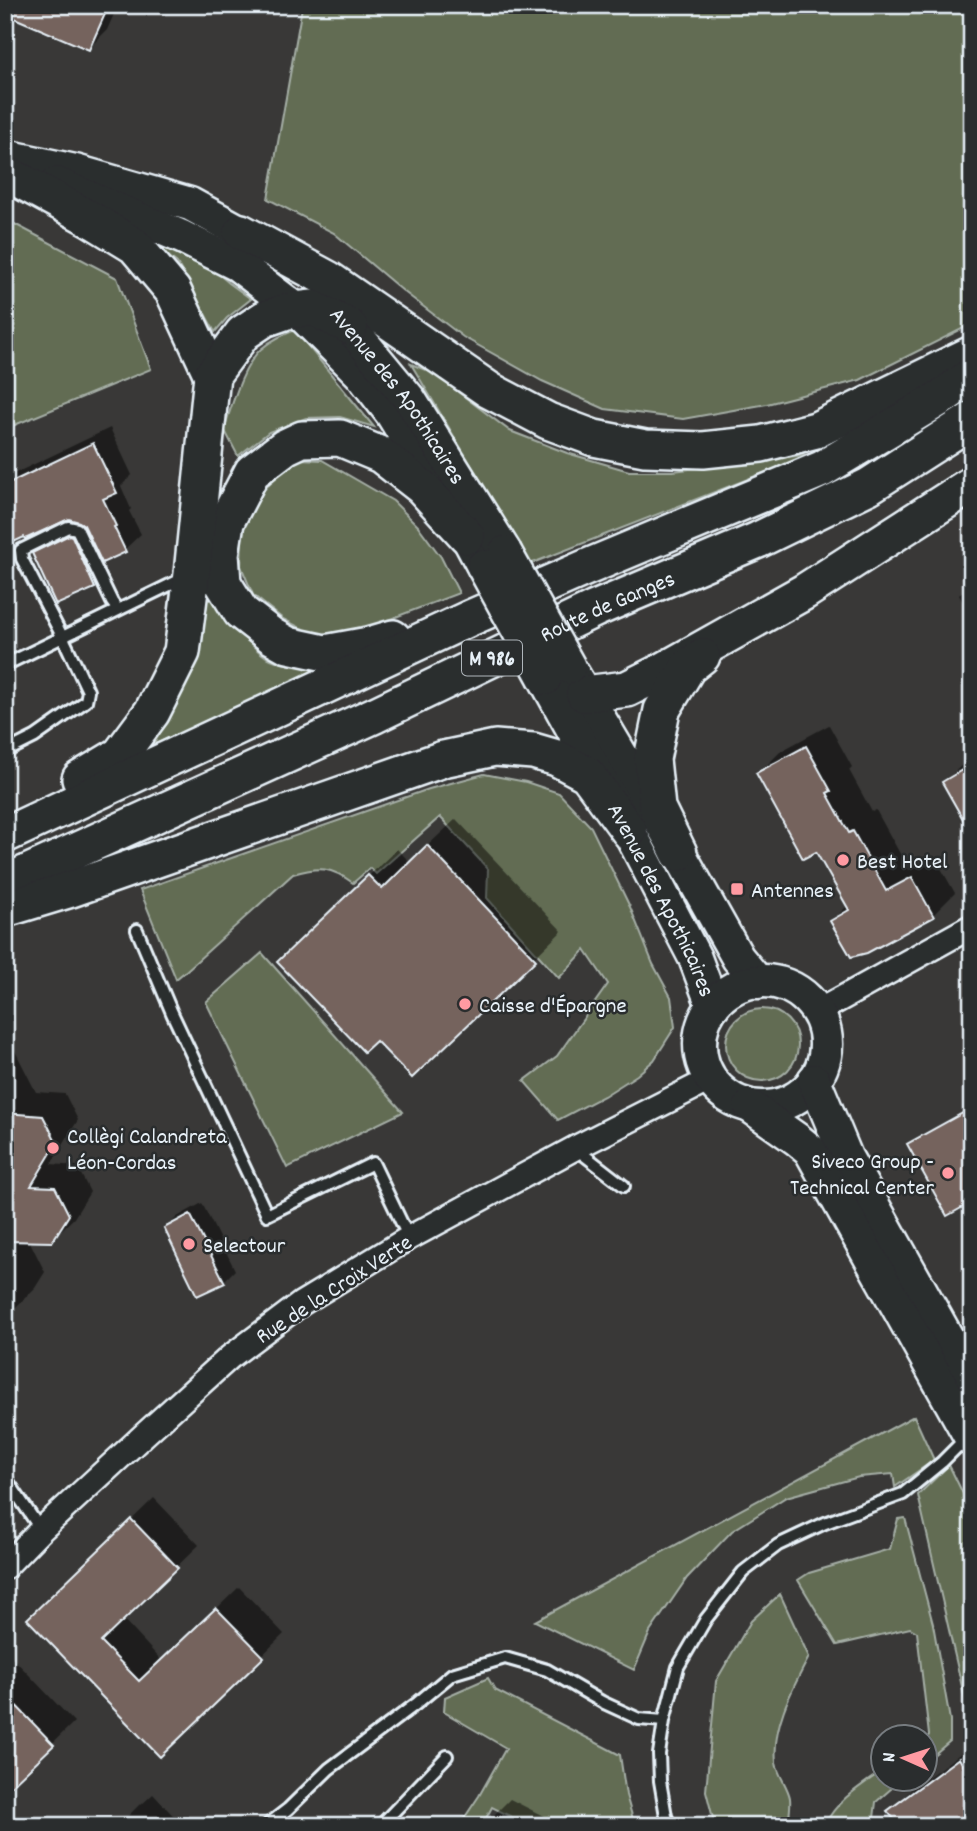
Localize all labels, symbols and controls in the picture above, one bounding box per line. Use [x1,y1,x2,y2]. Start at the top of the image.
street label: Avenue des Apothicaires [320,301,472,492]
street label: Route de Ganges [536,564,681,653]
road number: M 986 [462,640,522,676]
street label: Avenue des Apothicaires [597,798,721,1002]
place label: Best Hotel [857,847,948,880]
marker: Best Hotel [835,852,851,868]
place label: Antennes [751,876,834,909]
marker: Antennes [729,881,745,897]
place label: Caisse d'Épargne [479,991,627,1024]
marker: Caisse d'Épargne [457,996,473,1012]
place label: Collègi Calandreta Léon-Cordas [67,1122,228,1181]
marker: Collègi Calandreta Léon-Cordas [45,1140,61,1156]
place label: Siveco Group - Technical Center [790,1147,934,1206]
marker: Siveco Group - Technical Center [940,1165,956,1181]
street label: Rue de la Croix Verte [250,1228,420,1354]
place label: Selectour [203,1231,286,1264]
marker: Selectour [181,1236,197,1252]
north arrow [869,1722,939,1792]
text: N [877,1752,904,1763]

